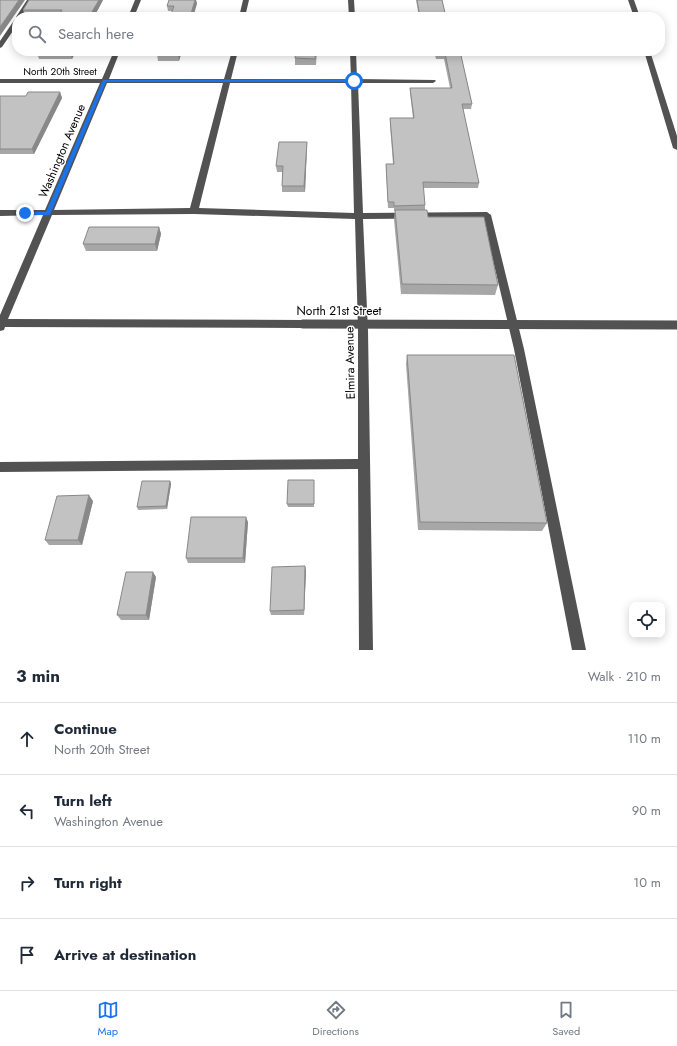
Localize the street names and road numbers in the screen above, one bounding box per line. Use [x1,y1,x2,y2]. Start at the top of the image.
street label: North 20th Street [23,64,97,79]
street label: Washington Avenue [34,101,90,201]
street label: North 21st Street [297,302,382,320]
street label: Elmira Avenue [340,326,360,400]

